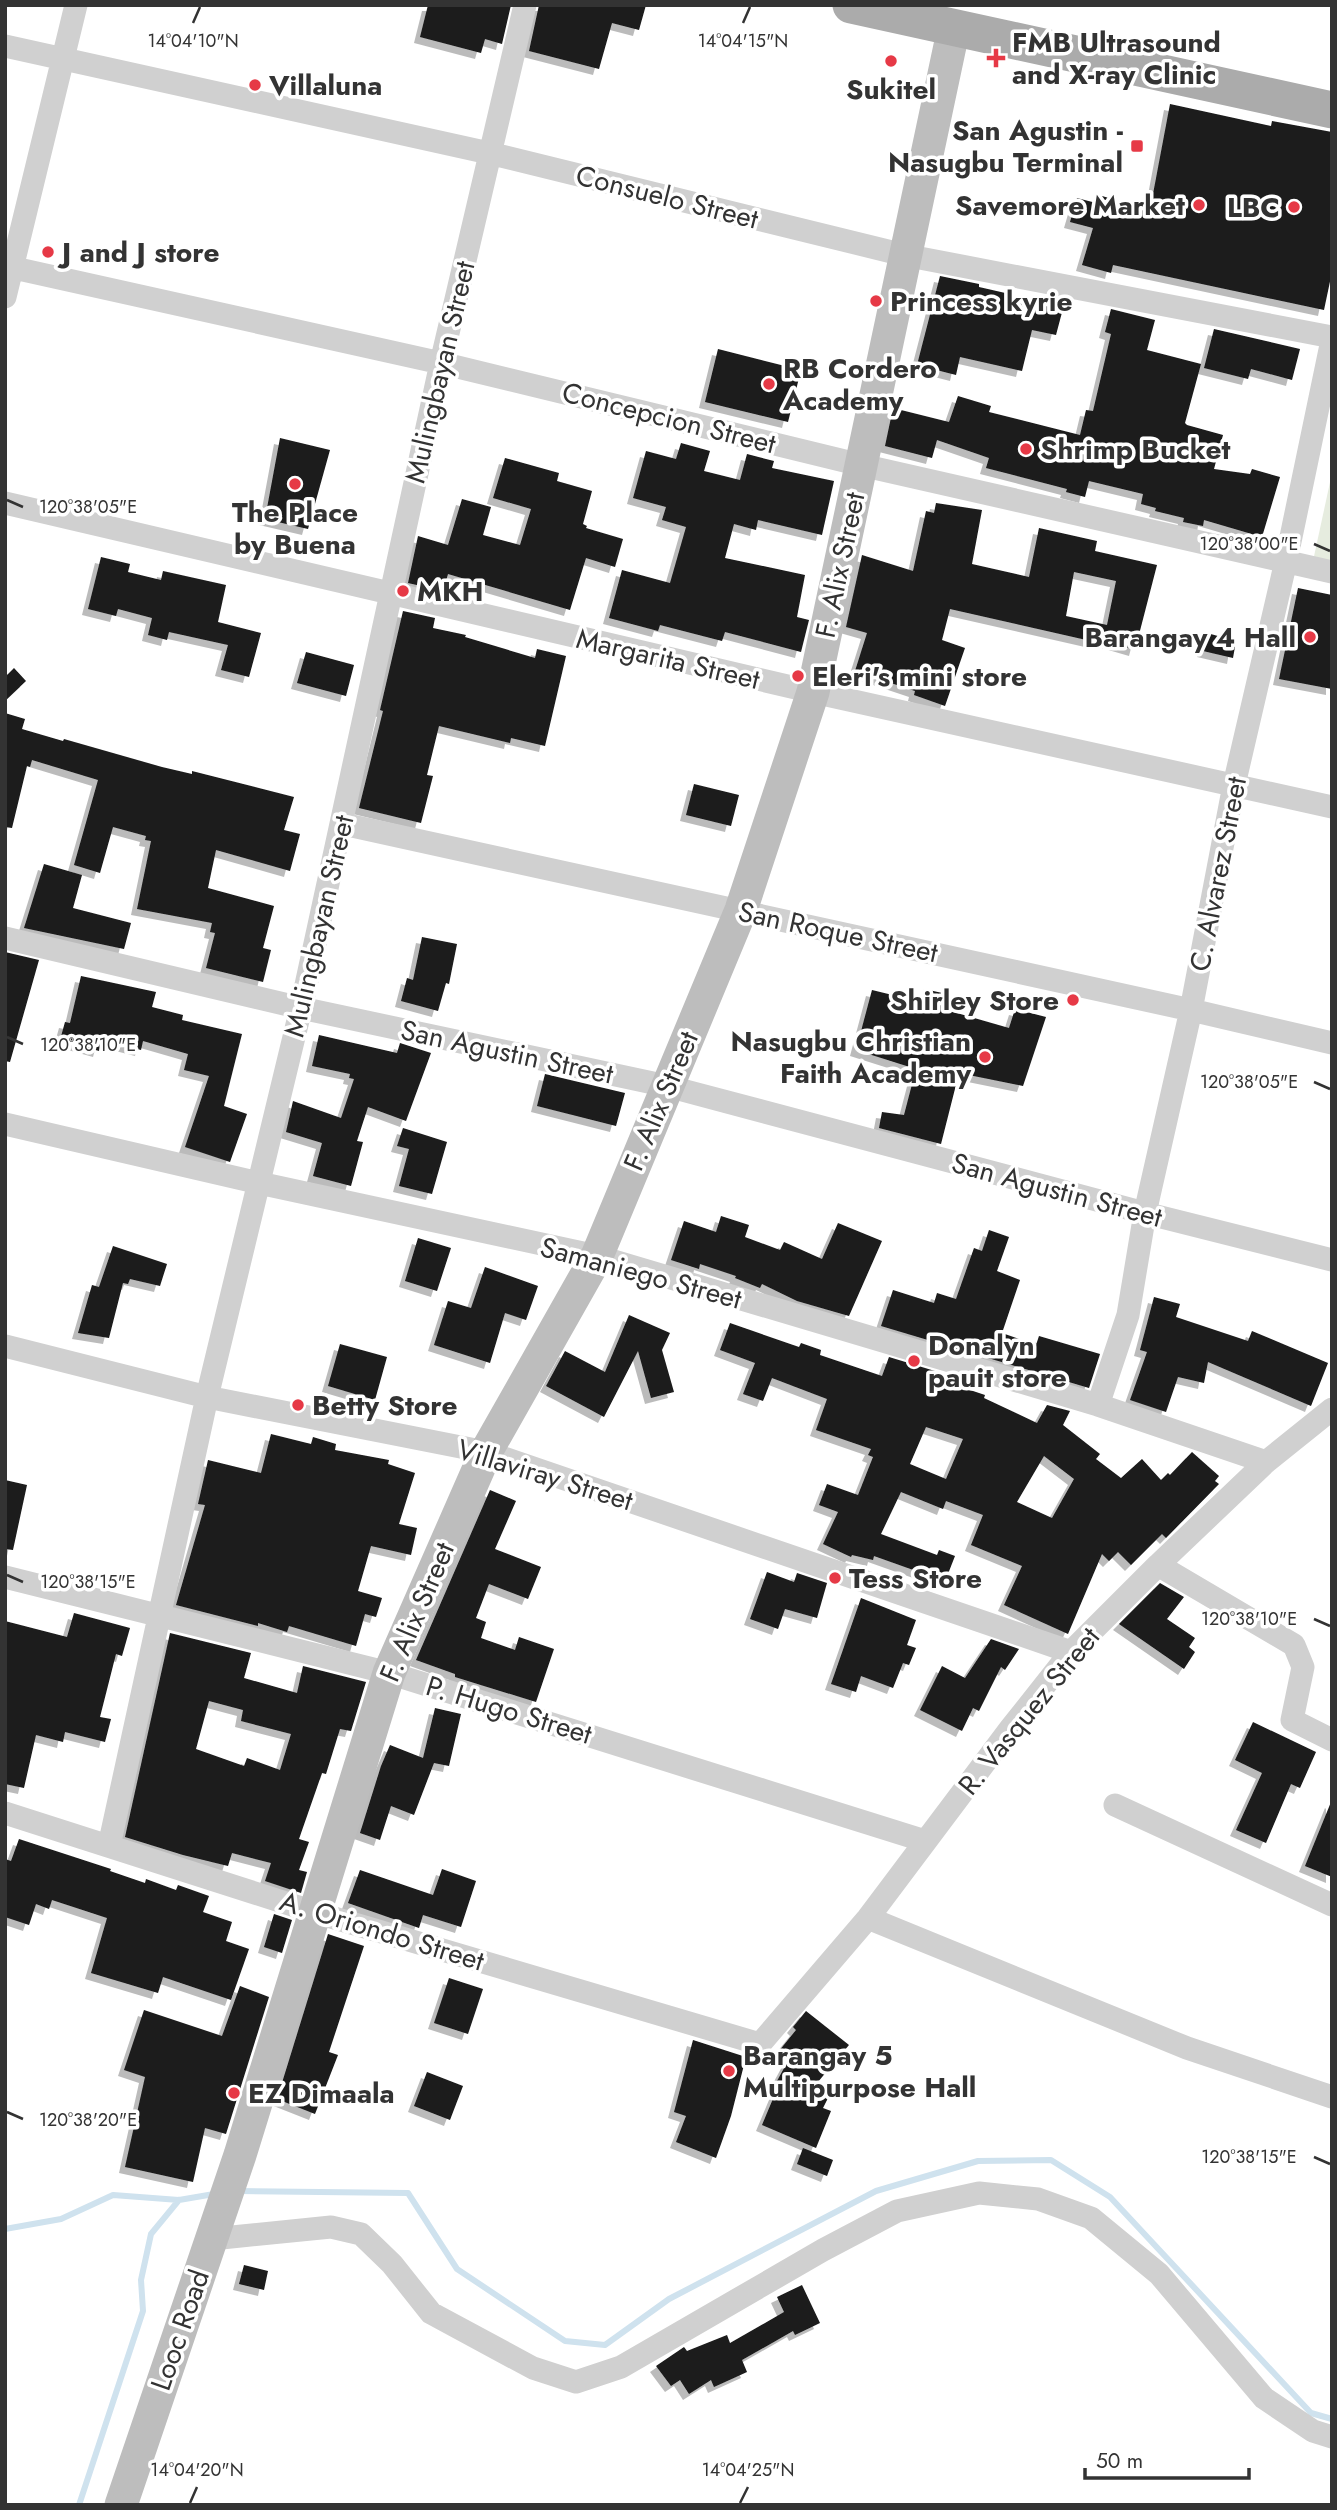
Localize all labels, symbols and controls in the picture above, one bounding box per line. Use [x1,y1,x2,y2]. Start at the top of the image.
place label: FMB Ultrasound and X-ray Clinic [1012,22,1221,95]
text: 14°04'10"N [147,28,239,54]
text: 14°04'15"N [698,28,788,54]
marker: FMB Ultrasound and X-ray Clinic [986,48,1006,68]
marker: Sukitel [883,53,899,69]
place label: Villaluna [268,65,382,106]
place label: Sukitel [846,69,936,110]
marker: Villaluna [247,77,263,93]
place label: San Agustin - Nasugbu Terminal [888,110,1124,183]
marker: San Agustin - Nasugbu Terminal [1129,138,1145,154]
street label: Consuelo Street [572,155,763,240]
place label: Savemore Market [955,185,1185,226]
place label: LBC [1227,187,1280,228]
marker: Savemore Market [1191,197,1207,213]
marker: LBC [1286,199,1302,215]
place label: J and J store [57,232,219,273]
marker: J and J store [40,244,56,260]
street label: Mulingbayan Street [395,257,486,487]
place label: Princess kyrie [890,281,1072,322]
marker: Princess kyrie [868,293,884,309]
place label: RB Cordero Academy [782,348,937,421]
street label: Concepcion Street [558,372,780,464]
marker: RB Cordero Academy [761,376,777,392]
place label: Shrimp Bucket [1040,429,1231,470]
marker: Shrimp Bucket [1018,441,1034,457]
marker: The Place by Buena [287,476,303,492]
street label: F. Alix Street [805,488,875,642]
place label: The Place by Buena [232,492,358,565]
text: 120°38'05"E [39,494,137,520]
text: 120°38'00"E [1200,531,1298,557]
place label: MKH [417,571,484,612]
marker: MKH [395,583,411,599]
place label: Barangay 4 Hall [1084,617,1296,658]
street label: Margarita Street [572,618,764,700]
marker: Barangay 4 Hall [1302,629,1318,645]
place label: Eleri's mini store [812,656,1027,697]
marker: Eleri's mini store [790,668,806,684]
street label: C. Alvarez Street [1179,773,1257,975]
street label: Mulingbayan Street [274,811,365,1041]
street label: San Roque Street [734,891,942,973]
place label: Shirley Store [890,980,1059,1021]
marker: Shirley Store [1065,992,1081,1008]
street label: San Agustin Street [397,1009,617,1095]
place label: Nasugbu Christian Faith Academy [731,1021,971,1094]
street label: F. Alix Street [613,1025,709,1177]
text: 120°38'10"E [40,1032,136,1058]
marker: Nasugbu Christian Faith Academy [977,1049,993,1065]
text: 120°38'05"E [1200,1069,1298,1095]
street label: San Agustin Street [947,1142,1167,1238]
street label: Samaniego Street [536,1226,747,1320]
place label: Donalyn pauit store [928,1325,1067,1398]
marker: Donalyn pauit store [906,1353,922,1369]
place label: Betty Store [312,1385,458,1426]
marker: Betty Store [290,1397,306,1413]
street label: Villaviray Street [452,1429,638,1521]
street label: F. Alix Street [369,1536,465,1688]
place label: Tess Store [849,1558,982,1599]
text: 120°38'15"E [40,1569,136,1595]
marker: Tess Store [827,1570,843,1586]
text: 120°38'10"E [1201,1606,1297,1632]
street label: R. Vasquez Street [948,1618,1110,1804]
street label: P. Hugo Street [421,1665,597,1755]
street label: A. Oriondo Street [275,1880,489,1982]
place label: Barangay 5 Multipurpose Hall [743,2035,976,2108]
marker: Barangay 5 Multipurpose Hall [721,2063,737,2079]
place label: EZ Dimaala [248,2073,395,2114]
marker: EZ Dimaala [226,2085,242,2101]
text: 120°38'20"E [39,2107,137,2133]
text: 120°38'15"E [1201,2144,1297,2170]
street label: Looc Road [140,2264,220,2396]
scale bar [1085,2436,1250,2480]
text: 50 m [1096,2446,1143,2476]
text: 14°04'20"N [150,2457,244,2483]
text: 14°04'25"N [702,2457,794,2483]

